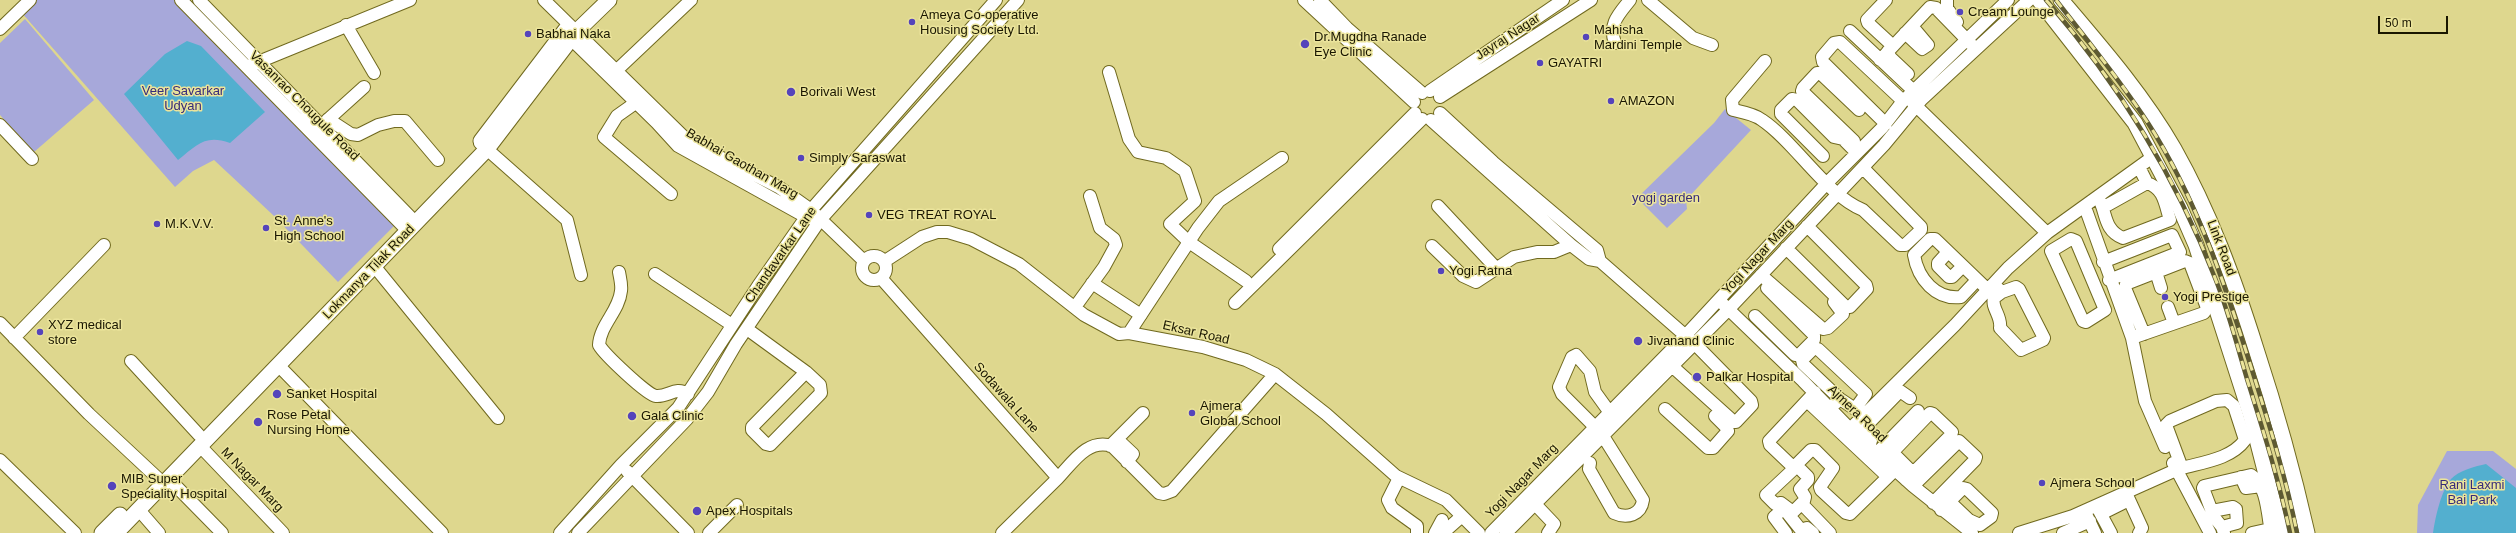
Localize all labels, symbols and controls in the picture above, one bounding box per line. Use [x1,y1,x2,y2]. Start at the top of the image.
place label: Cream Lounge [1968,4,2054,20]
place label: Ameya Co-operative Housing Society Ltd. [920,7,1039,38]
marker: Cream Lounge [1955,7,1965,17]
scale bar [2380,8,2450,34]
street label: Jayraj Nagar [1473,10,1543,64]
text: 50 m [2385,16,2412,30]
marker: Ameya Co-operative Housing Society Ltd. [907,17,917,27]
place label: Mahisha Mardini Temple [1594,22,1682,53]
place label: Babhai Naka [536,26,610,42]
marker: Babhai Naka [523,29,533,39]
place label: Dr.Mugdha Ranade Eye Clinic [1314,29,1427,60]
marker: Mahisha Mardini Temple [1581,32,1591,42]
marker: Dr.Mugdha Ranade Eye Clinic [1299,38,1311,50]
street label: Vasanrao Chougule Road [246,48,362,164]
place label: GAYATRI [1548,55,1602,71]
marker: GAYATRI [1535,58,1545,68]
park label: Veer Savarkar Udyan [142,83,224,114]
place label: Borivali West [800,84,876,100]
marker: Borivali West [785,86,797,98]
place label: AMAZON [1619,93,1675,109]
marker: AMAZON [1606,96,1616,106]
street label: Babhai Gaothan Marg [683,125,801,203]
place label: Simply Saraswat [809,150,906,166]
marker: Simply Saraswat [796,153,806,163]
park label: yogi garden [1632,190,1700,206]
street label: Chandavarkar Lane [742,204,820,306]
place label: VEG TREAT ROYAL [877,207,996,223]
marker: VEG TREAT ROYAL [864,210,874,220]
place label: St. Anne's High School [274,213,344,244]
place label: M.K.V.V. [165,216,214,232]
street label: Yogi Nagar Marg [1719,216,1797,298]
street label: Link Road [2203,218,2239,278]
marker: M.K.V.V. [152,219,162,229]
street label: Lokmanya Tilak Road [320,222,418,322]
marker: St. Anne's High School [261,223,271,233]
place label: Yogi Ratna [1449,263,1512,279]
marker: Yogi Ratna [1436,266,1446,276]
place label: Yogi Prestige [2173,289,2249,305]
marker: Yogi Prestige [2160,292,2170,302]
place label: XYZ medical store [48,317,122,348]
street label: Eksar Road [1161,318,1231,348]
marker: XYZ medical store [35,327,45,337]
place label: Jivanand Clinic [1647,333,1734,349]
marker: Jivanand Clinic [1632,335,1644,347]
street label: Sodawala Lane [970,359,1042,437]
place label: Palkar Hospital [1706,369,1793,385]
marker: Palkar Hospital [1691,371,1703,383]
street label: Ajmera Road [1824,382,1890,446]
place label: Sanket Hospital [286,386,377,402]
marker: Sanket Hospital [271,388,283,400]
place label: Ajmera Global School [1200,398,1281,429]
place label: Rose Petal Nursing Home [267,407,350,438]
place label: Gala Clinic [641,408,704,424]
marker: Ajmera Global School [1187,408,1197,418]
marker: Gala Clinic [626,410,638,422]
marker: Rose Petal Nursing Home [252,416,264,428]
street label: Yogi Nagar Marg [1483,441,1561,521]
street label: M Nagar Marg [218,445,286,515]
place label: MIB Super Speciality Hospital [121,471,227,502]
place label: Ajmera School [2050,475,2135,491]
park label: Rani Laxmi Bai Park [2439,477,2505,508]
marker: Ajmera School [2037,478,2047,488]
marker: MIB Super Speciality Hospital [106,480,118,492]
place label: Apex Hospitals [706,503,793,519]
marker: Apex Hospitals [691,505,703,517]

